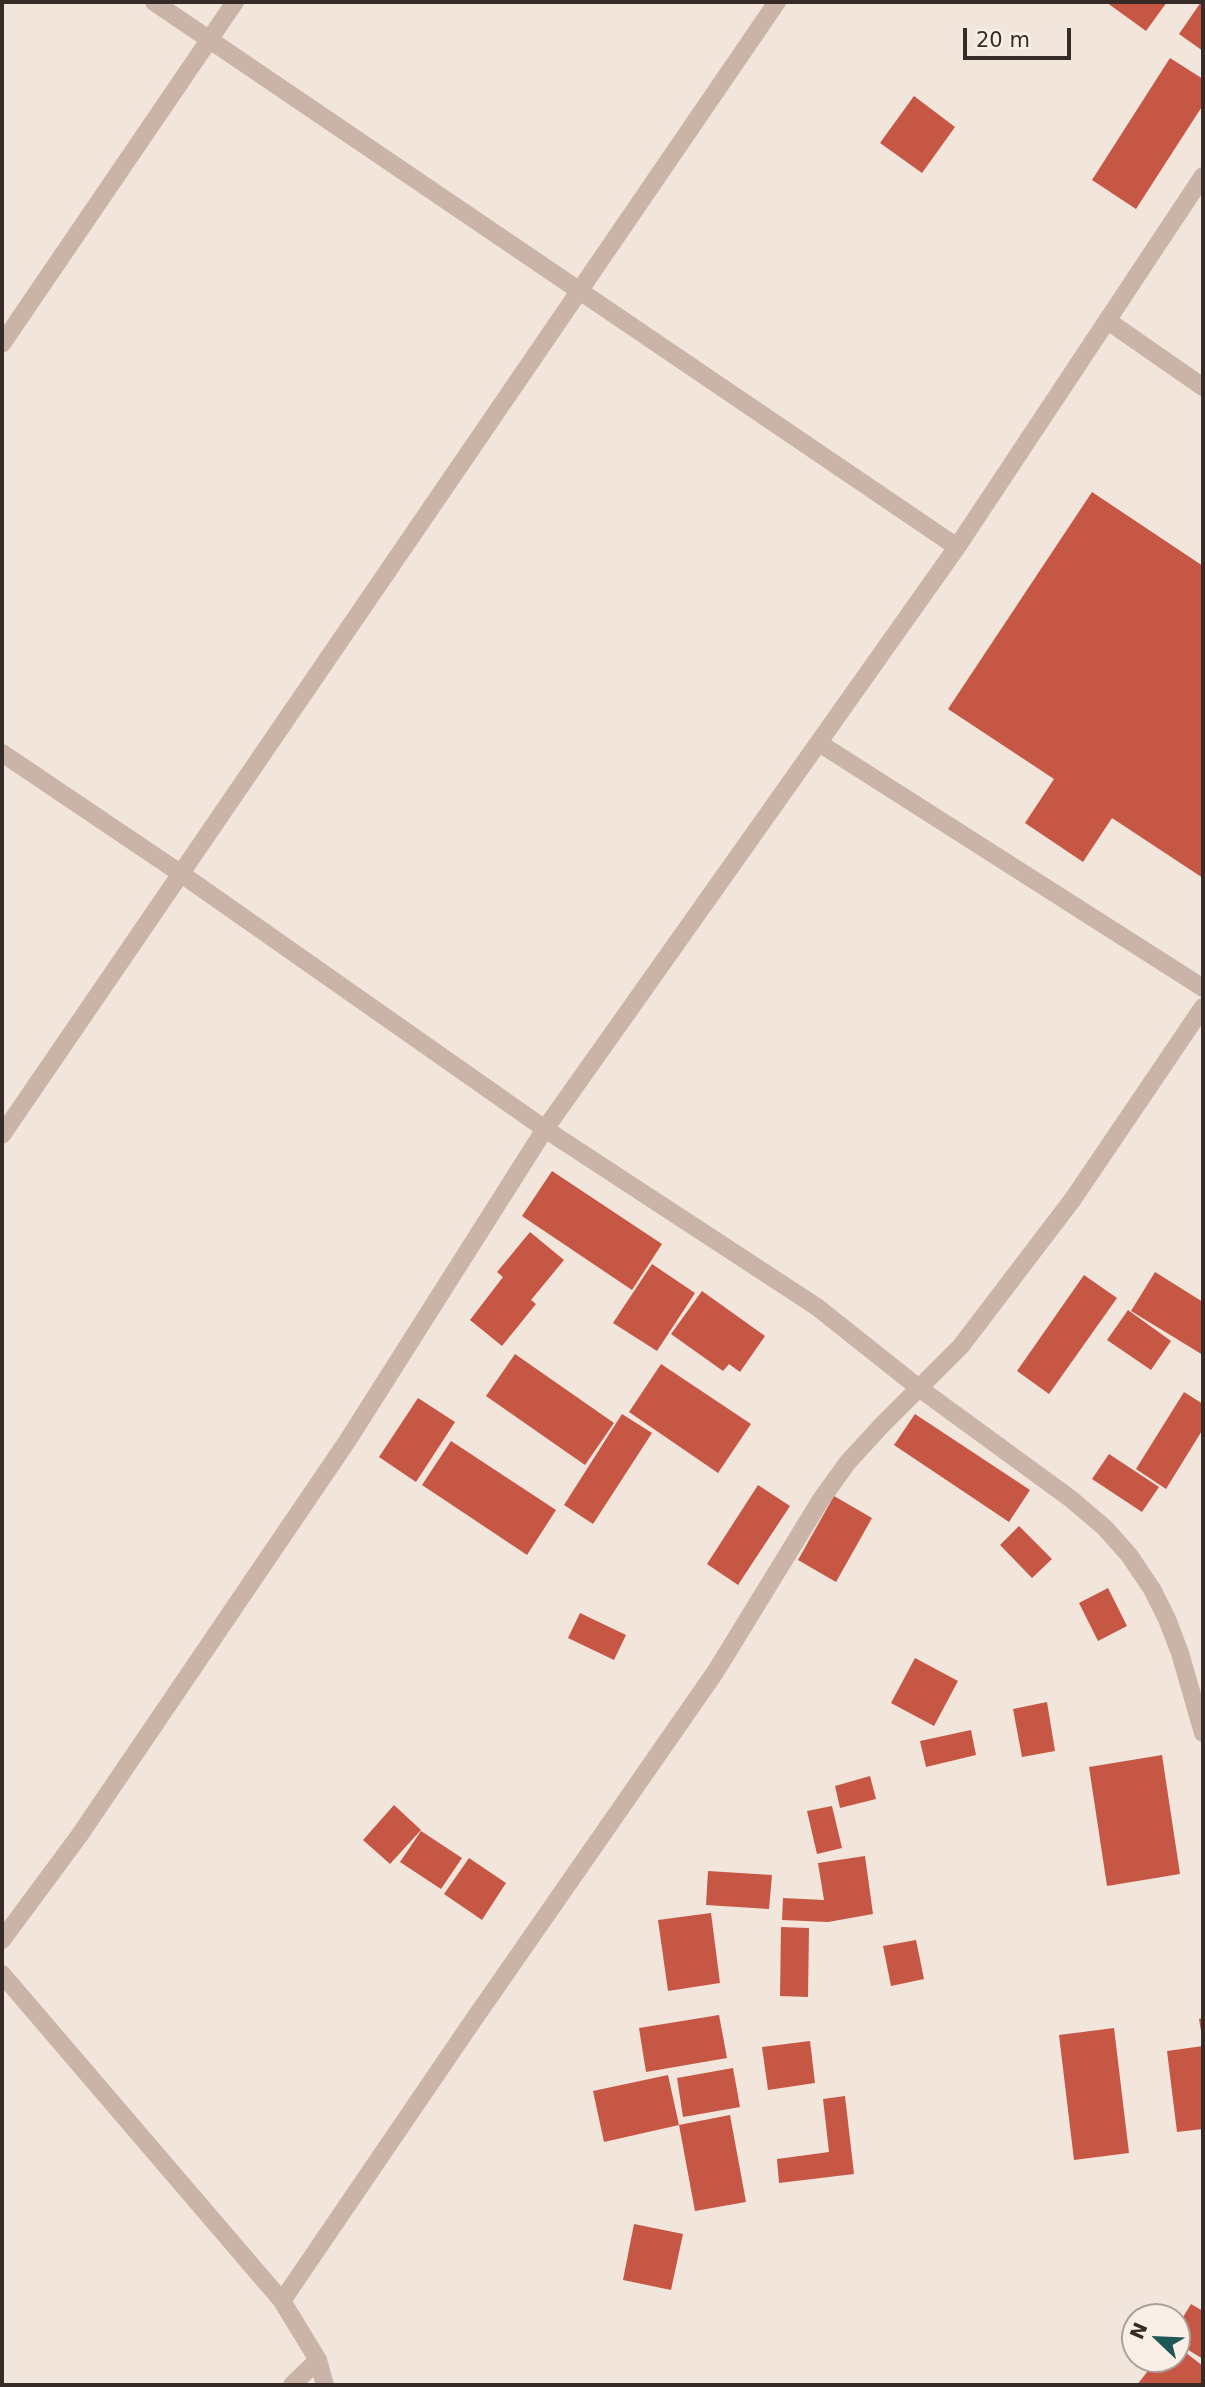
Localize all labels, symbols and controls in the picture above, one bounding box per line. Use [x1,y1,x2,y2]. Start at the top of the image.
scale bar [967,14,1076,58]
text: 20 m [976,28,1030,52]
north arrow [1121,2303,1191,2373]
text: N [1125,2319,1152,2342]

